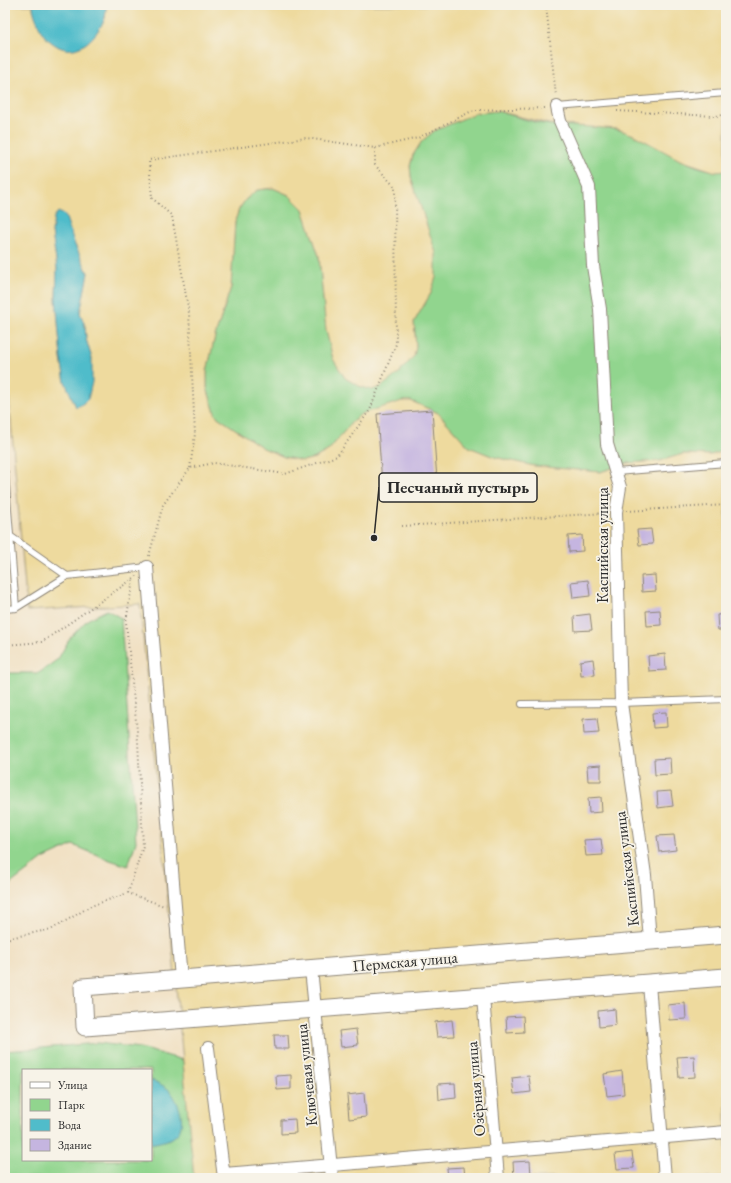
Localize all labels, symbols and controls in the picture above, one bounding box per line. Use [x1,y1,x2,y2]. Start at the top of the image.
callout: Песчаный пустырь [379,473,537,502]
text: Песчаный пустырь [387,476,529,498]
street label: Каспийская улица [592,486,613,603]
street label: Каспийская улица [609,810,644,928]
street label: Пермская улица [352,946,459,977]
street label: Ключевая улица [291,1022,322,1127]
street label: Озёрная улица [461,1040,490,1137]
legend [22,1069,152,1161]
text: Улица [57,1077,88,1093]
text: Парк [58,1097,85,1113]
text: Вода [58,1117,81,1133]
text: Здание [58,1137,92,1153]

